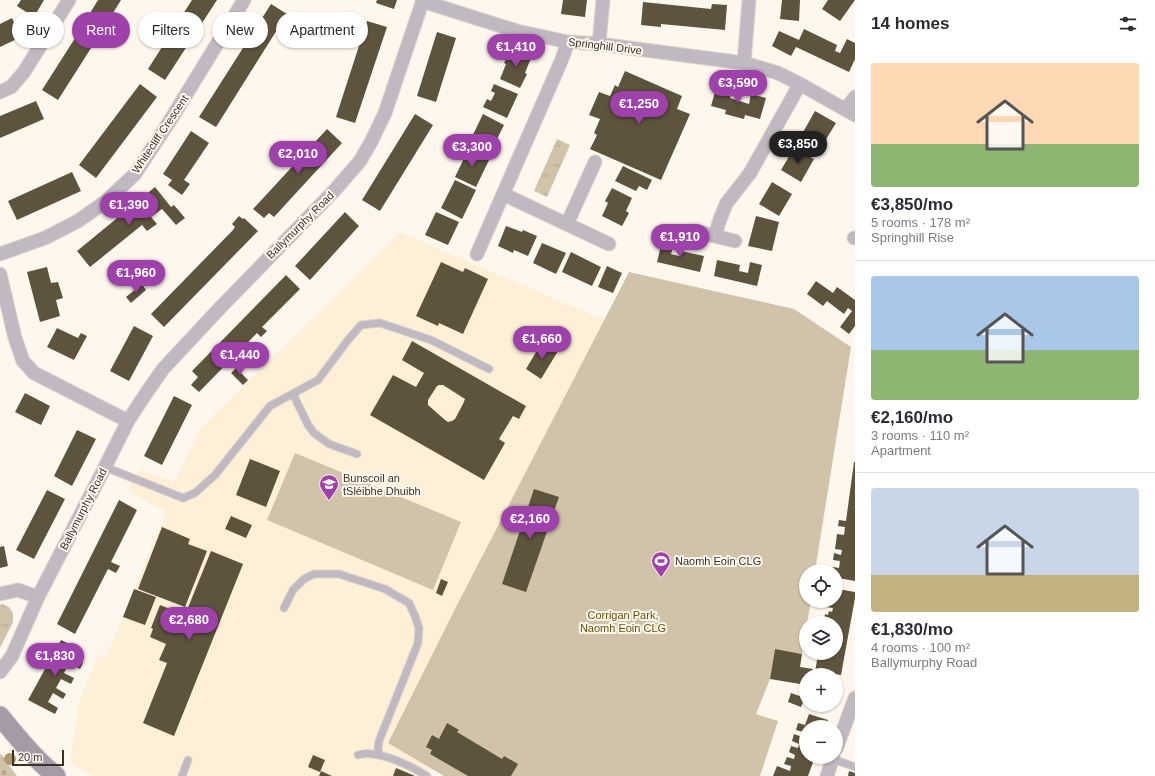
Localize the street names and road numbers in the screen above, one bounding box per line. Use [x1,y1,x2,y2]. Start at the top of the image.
street label: Springhill Drive [568,36,642,56]
street label: Whitecliff Crescent [129,93,191,175]
street label: Ballymurphy Road [264,189,336,261]
street label: Ballymurphy Road [57,466,109,552]

